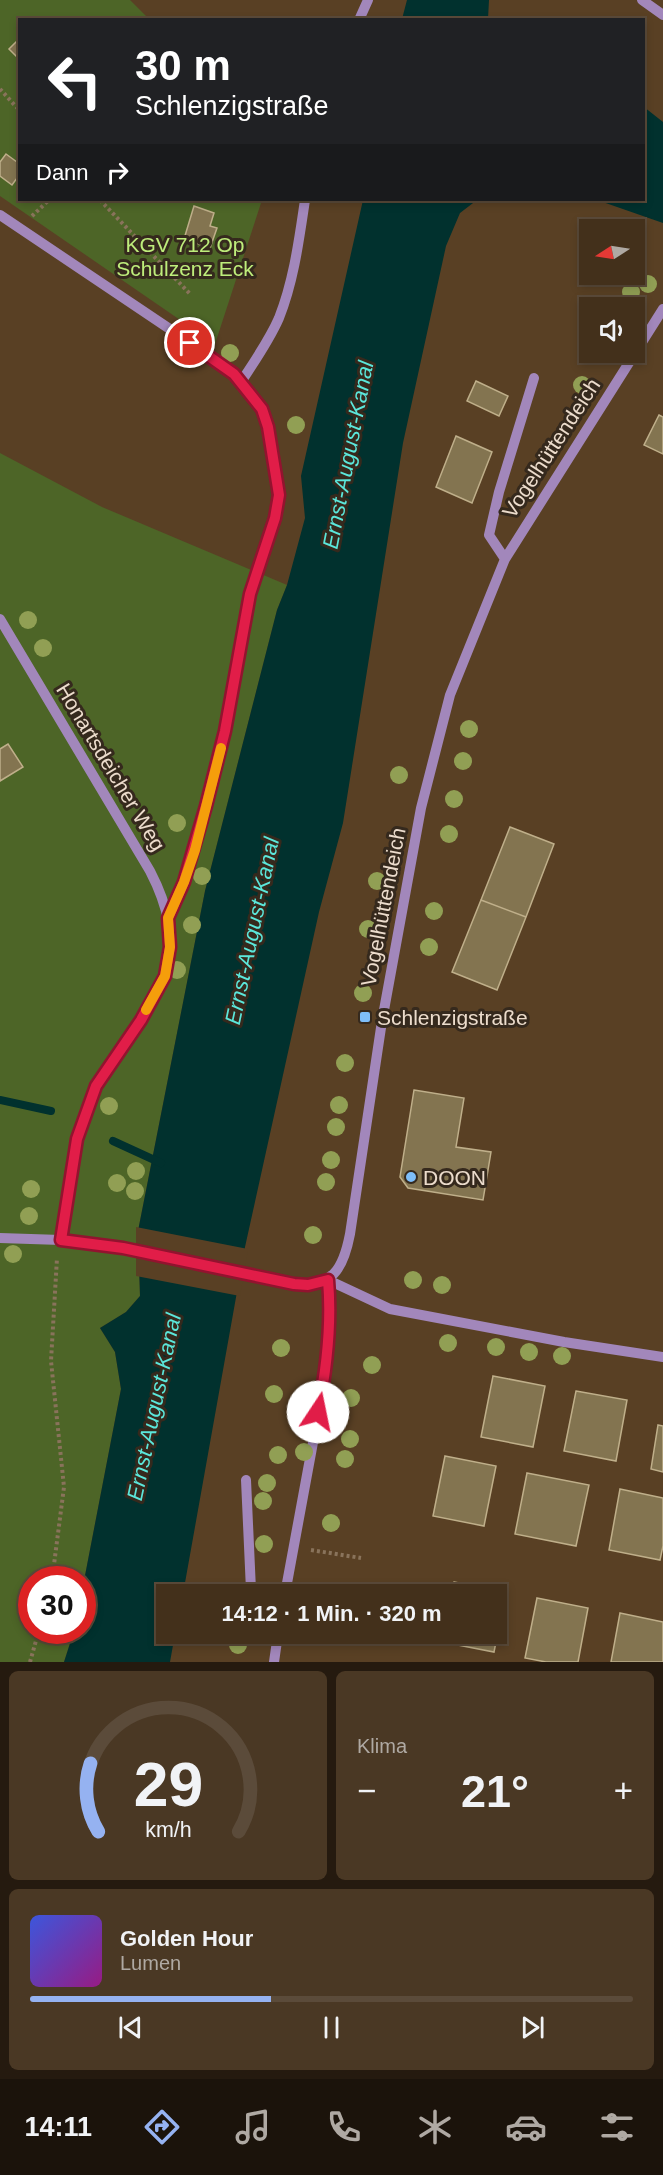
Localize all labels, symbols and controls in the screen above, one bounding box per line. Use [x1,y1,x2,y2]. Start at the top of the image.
icon: left [36,42,114,120]
text: 30 m [135,42,231,89]
text: Schlenzigstraße [135,91,329,121]
icon: right [101,156,134,189]
text: Dann [36,160,89,185]
north arrow [579,219,645,285]
map controls [579,219,645,363]
park label: KGV 712 Op Schulzenz Eck [116,233,254,280]
button: sound [579,297,645,363]
pin [164,317,215,368]
icon: arrive [173,326,206,359]
water label: Ernst-August-Kanal [318,358,379,551]
street label: Vogelhüttendeich [497,374,605,522]
street label: Honartsdeicher Weg [52,679,170,855]
street label: Vogelhüttendeich [356,826,410,988]
water label: Ernst-August-Kanal [220,834,284,1027]
place label: Schlenzigstraße [377,1006,528,1029]
marker: Schlenzigstraße [358,1010,372,1024]
place label: DOON [423,1166,486,1189]
marker: DOON [404,1170,418,1184]
water label: Ernst-August-Kanal [122,1310,186,1503]
position arrow [286,1380,350,1444]
speed limit sign: 30 [18,1566,96,1644]
text: 14:12 · 1 Min. · 320 m [221,1601,442,1626]
text: Klima [357,1735,407,1757]
text: 29 [133,1750,203,1819]
text: 21° [461,1766,529,1817]
text: − [357,1772,376,1809]
text: + [614,1772,633,1809]
text: km/h [145,1819,191,1843]
text: Golden Hour [120,1926,253,1951]
text: Lumen [120,1952,181,1974]
icon: previous [114,2011,147,2044]
icon: pause [315,2011,348,2044]
icon: next [516,2011,549,2044]
icon: directions [141,2106,183,2148]
icon: music [232,2106,274,2148]
icon: phone [323,2106,365,2148]
icon: climate [414,2106,456,2148]
icon: car [505,2106,547,2148]
icon: filters [596,2106,638,2148]
text: 14:11 [25,2112,92,2142]

